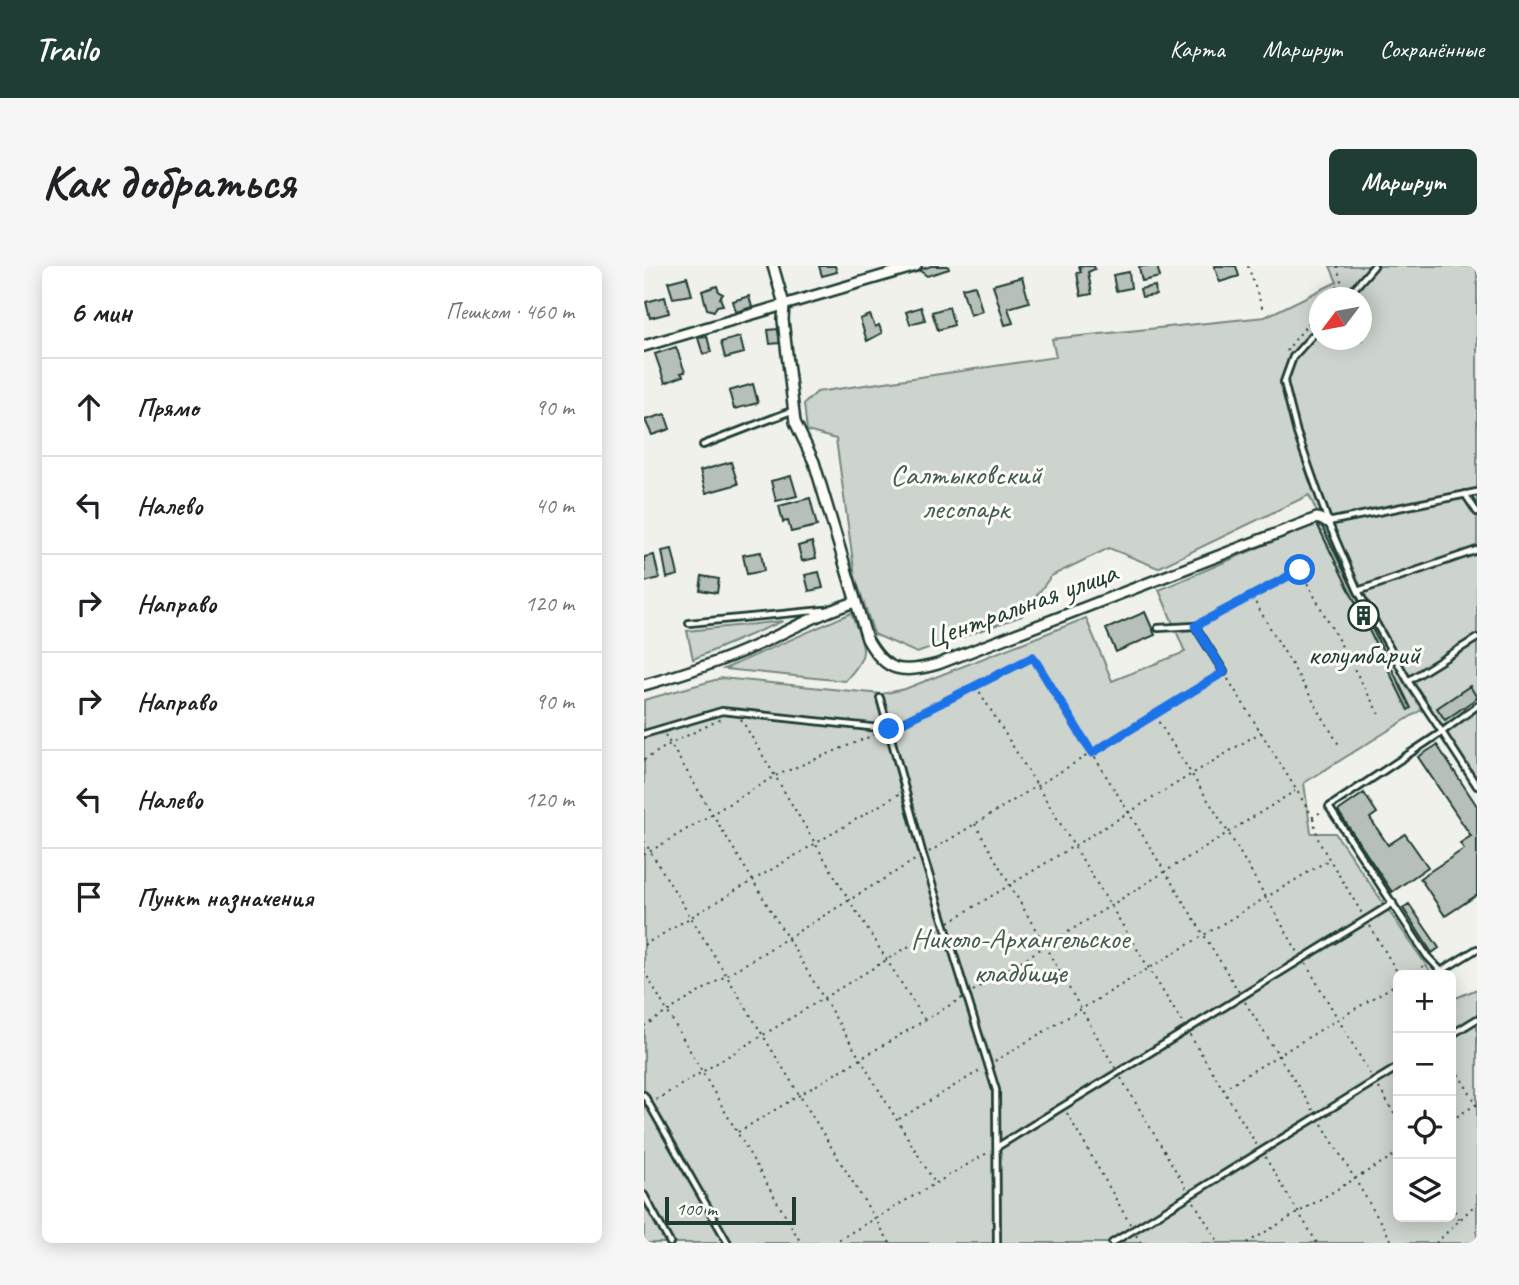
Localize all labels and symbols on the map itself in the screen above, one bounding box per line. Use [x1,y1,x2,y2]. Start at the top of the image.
north arrow [1309,287,1372,350]
park label: Салтыковский лесопарк [890,455,1043,527]
street label: Центральная улица [920,552,1124,657]
route start [1284,554,1315,585]
building icon: колумбарий [1347,599,1381,633]
place label: колумбарий [1308,635,1422,673]
route end [873,713,904,744]
park label: Николо-Архангельское кладбище [911,919,1132,991]
scale bar [665,1194,796,1226]

